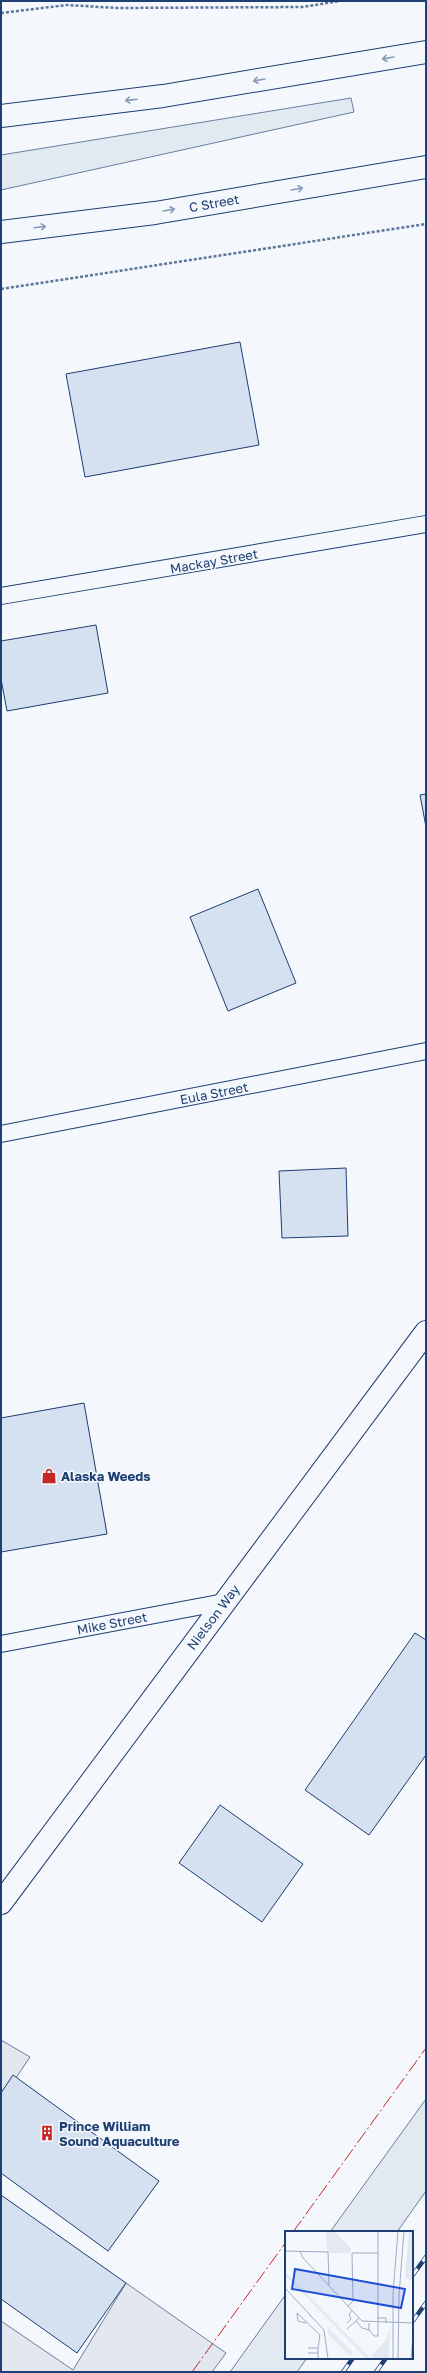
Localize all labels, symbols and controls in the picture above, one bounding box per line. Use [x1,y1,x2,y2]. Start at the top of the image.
one-way arrow [381,55,394,63]
one-way arrow [253,76,266,84]
one-way arrow [125,96,138,104]
one-way arrow [290,185,303,193]
street label: C Street [188,191,240,215]
one-way arrow [162,206,175,214]
one-way arrow [33,223,46,231]
street label: Mackay Street [169,545,259,577]
street label: Eula Street [179,1079,249,1107]
shop icon: Alaska Weeds [40,1467,58,1485]
place label: Alaska Weeds [61,1468,150,1484]
street label: Nielson Way [183,1581,243,1653]
street label: Mike Street [76,1608,148,1638]
place label: Prince William Sound Aquaculture [59,2118,180,2149]
building icon: Prince William Sound Aquaculture [38,2124,56,2142]
inset map [285,2231,413,2359]

